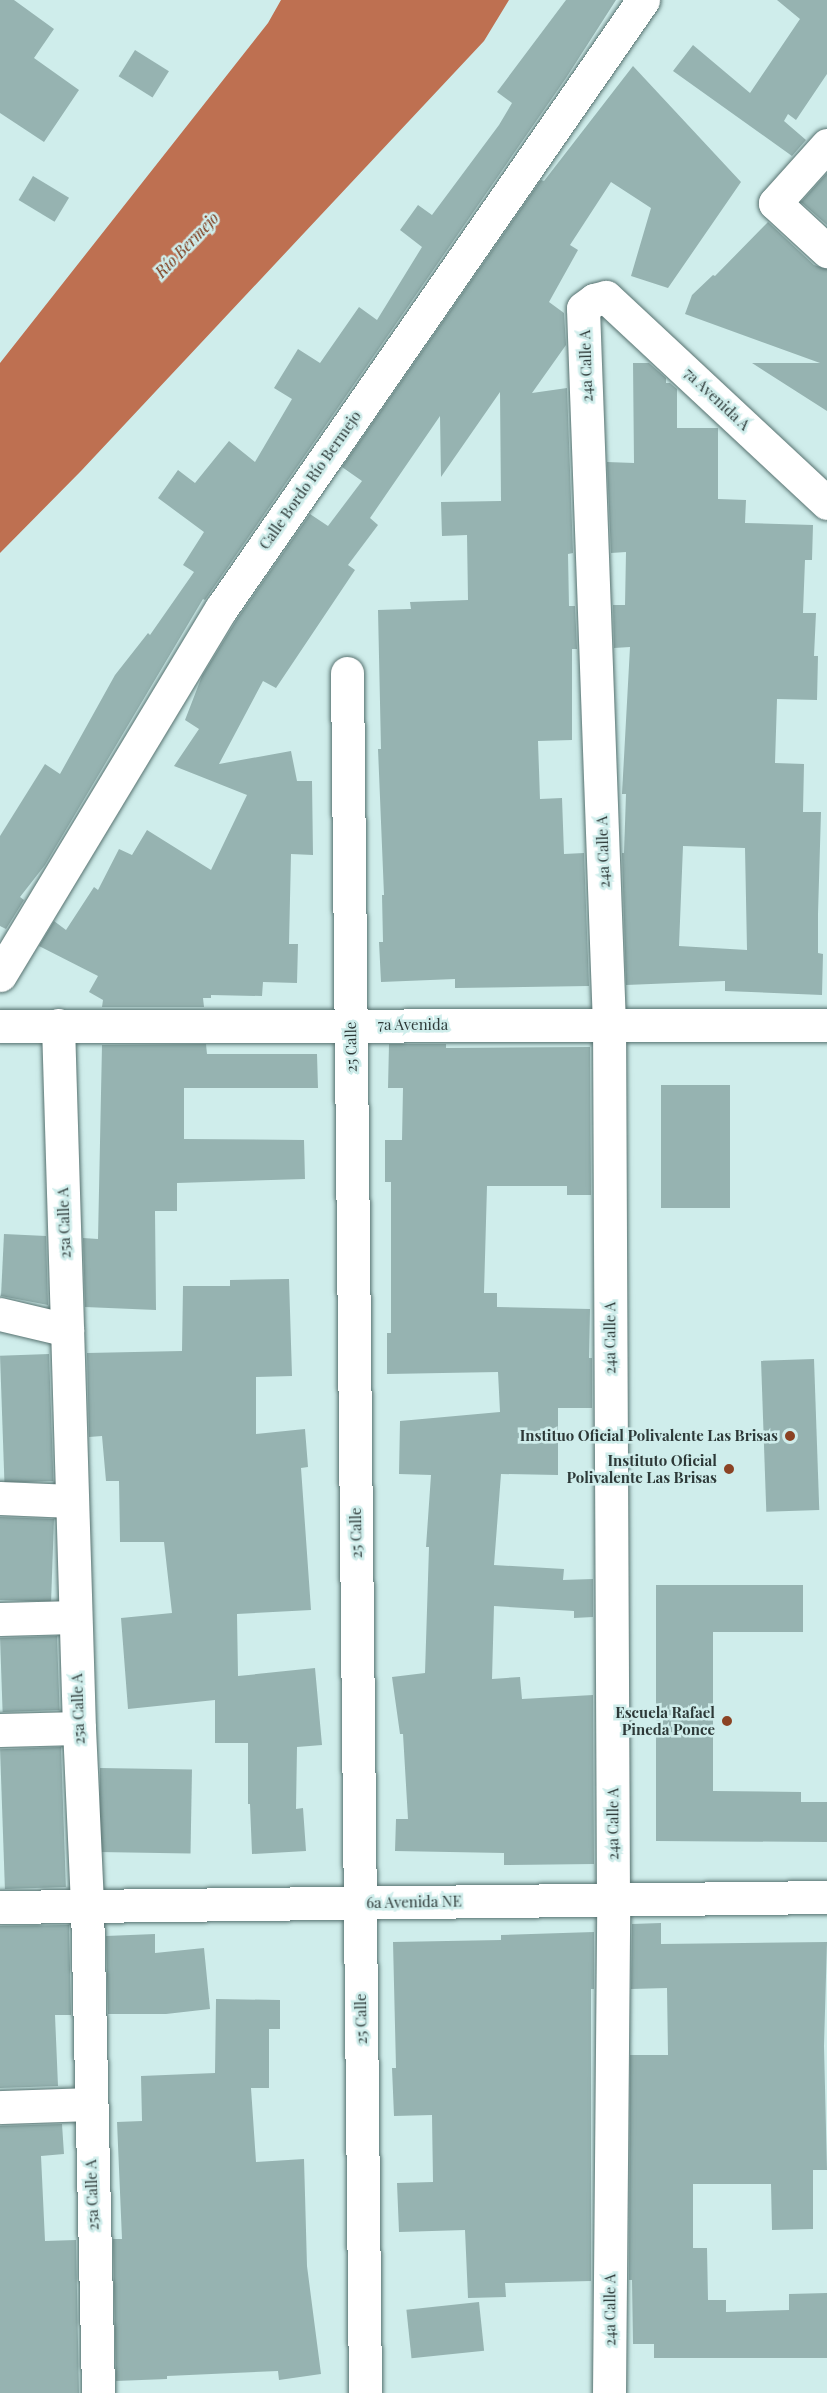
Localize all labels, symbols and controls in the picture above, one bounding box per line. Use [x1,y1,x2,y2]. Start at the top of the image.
water label: Río Bermejo [151,208,223,282]
street label: 24a Calle A [576,329,596,403]
street label: 7a Avenida A [680,364,754,434]
street label: Calle Bordo Río Bermejo [255,407,365,553]
street label: 24a Calle A [593,815,613,889]
street label: 7a Avenida [377,1016,449,1034]
street label: 25 Calle [342,1021,360,1073]
street label: 25a Calle A [54,1187,74,1259]
street label: 24a Calle A [601,1302,619,1374]
place label: Instituo Oficial Polivalente Las Brisas [520,1427,778,1445]
marker: Instituo Oficial Polivalente Las Brisas [783,1429,797,1443]
place label: Instituto Oficial Polivalente Las Brisas [566,1451,717,1486]
marker: Instituto Oficial Polivalente Las Brisas [722,1462,736,1476]
street label: 25 Calle [347,1507,365,1559]
street label: 25a Calle A [68,1673,88,1745]
place label: Escuela Rafael Pineda Ponce [615,1703,715,1738]
marker: Escuela Rafael Pineda Ponce [720,1714,734,1728]
street label: 24a Calle A [604,1788,622,1860]
street label: 6a Avenida NE [366,1892,462,1912]
street label: 25 Calle [352,1993,370,2045]
street label: 25a Calle A [82,2159,102,2231]
street label: 24a Calle A [601,2274,619,2346]

